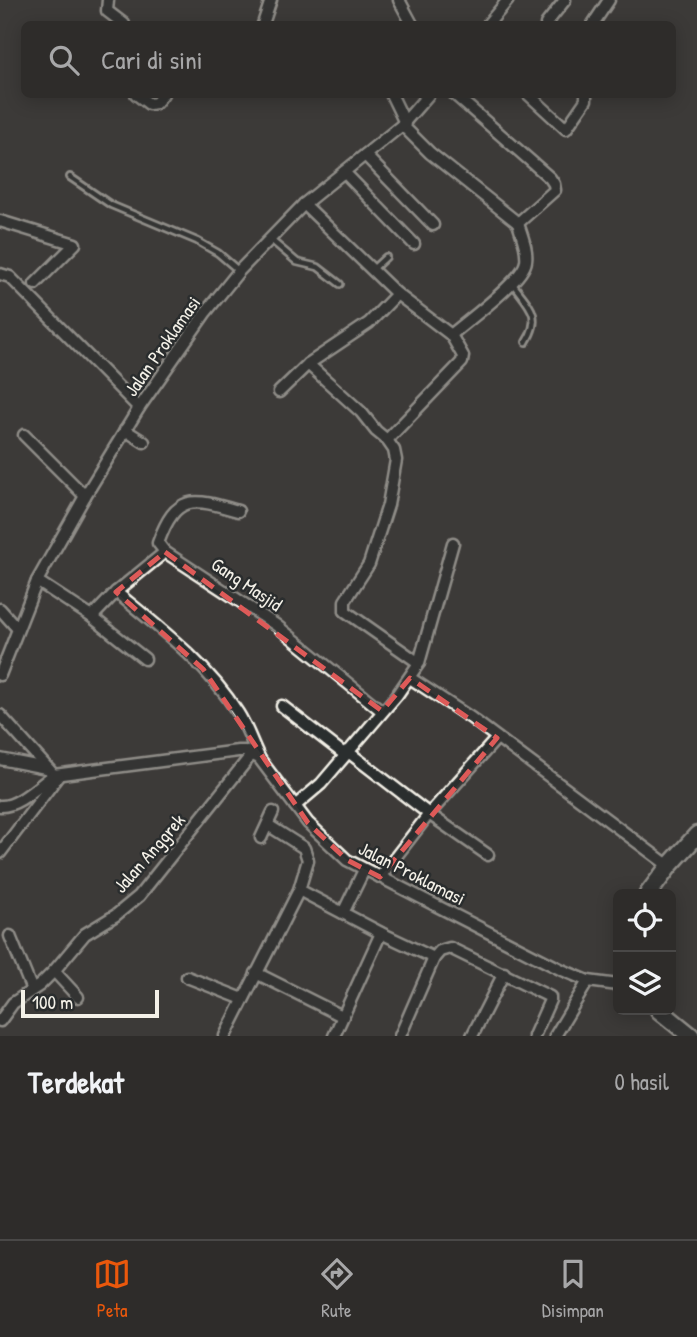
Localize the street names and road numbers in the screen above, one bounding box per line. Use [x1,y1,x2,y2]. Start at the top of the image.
street label: Jalan Proklamasi [118,291,206,401]
street label: Gang Masjid [206,551,288,618]
street label: Jalan Anggrek [107,808,191,898]
street label: Jalan Proklamasi [354,835,470,911]

